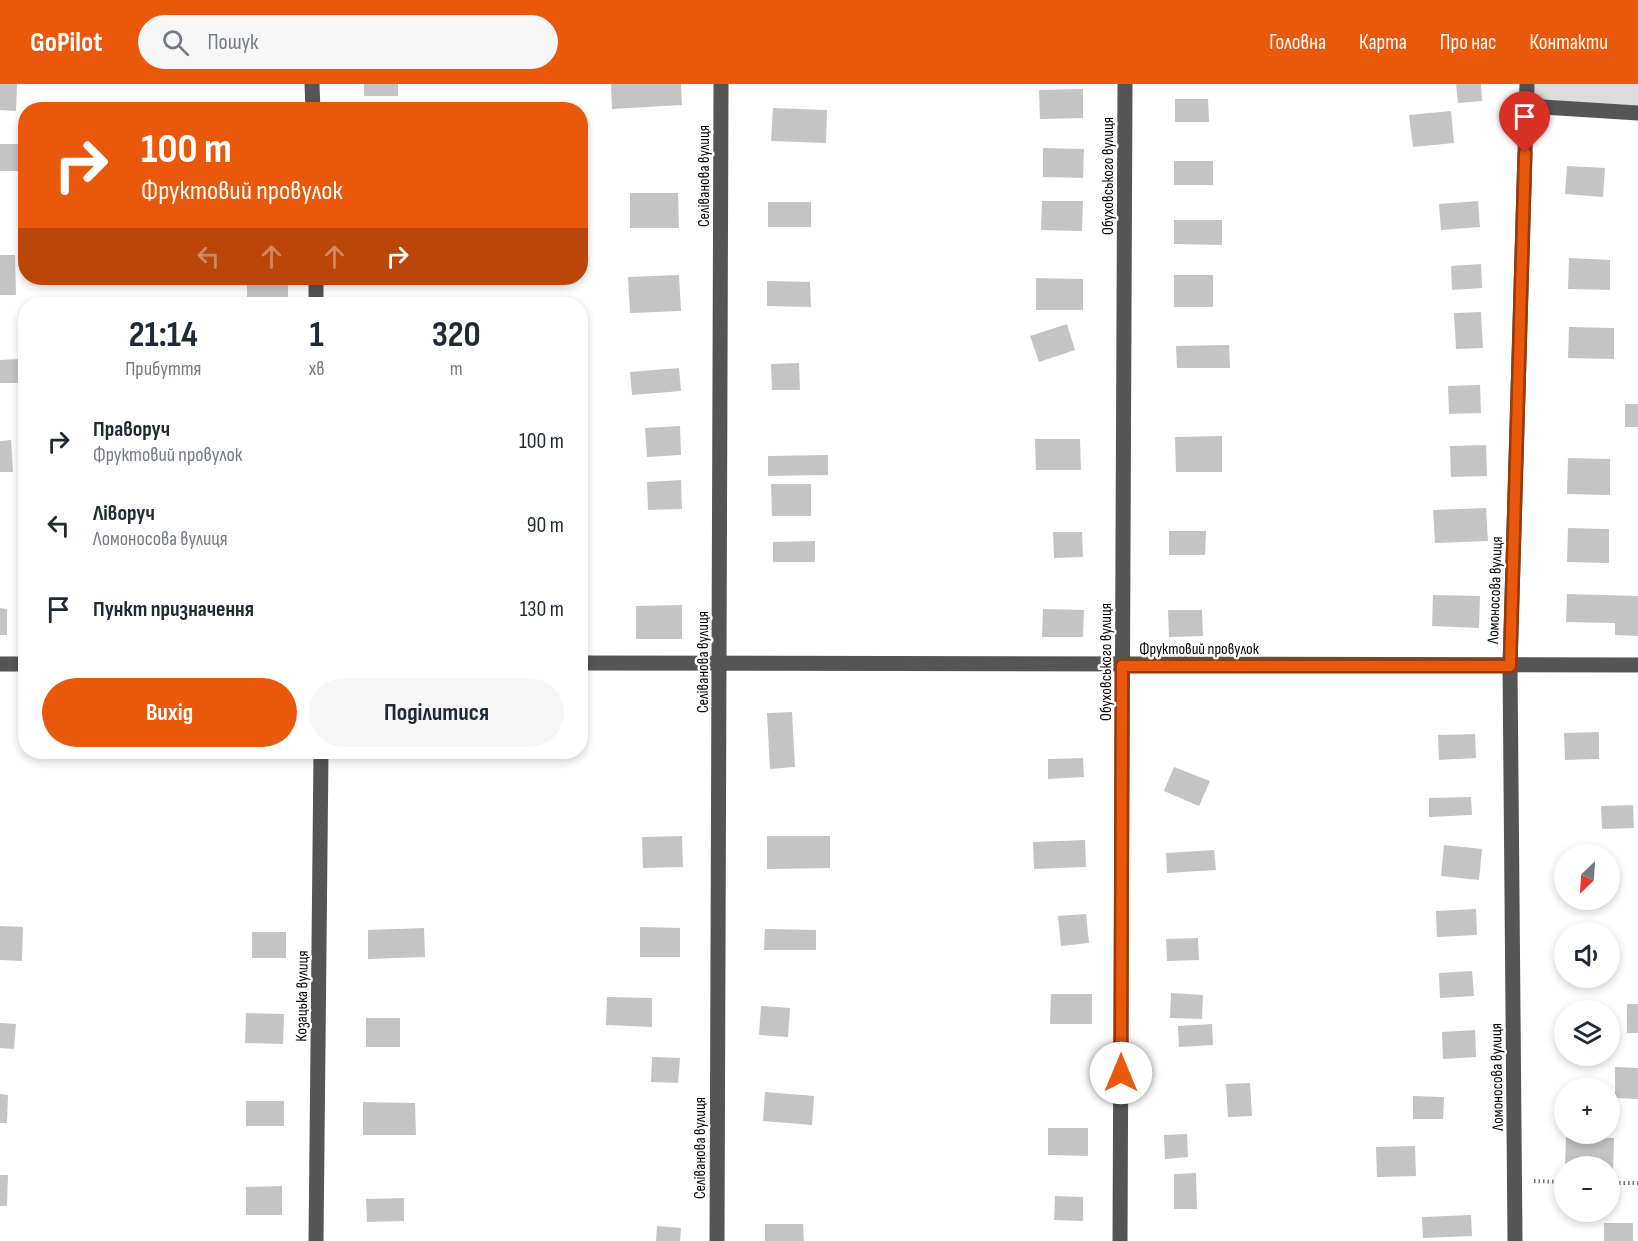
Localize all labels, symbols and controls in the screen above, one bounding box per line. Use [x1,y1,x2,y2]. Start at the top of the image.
search box [138,15,558,69]
text: GoPilot [30,26,102,59]
icon: search [159,26,192,59]
text: Пошук [207,29,258,56]
text: Головна [1269,30,1326,55]
text: Карта [1359,30,1407,55]
text: Про нас [1440,30,1496,55]
text: Контакти [1529,30,1608,55]
pin [1499,91,1550,153]
icon: arrive [1508,100,1541,133]
street label: Обуховського вулиця [1099,117,1118,235]
text: 100 m [141,124,232,175]
street label: Селіванова вулиця [695,125,714,227]
icon: right [42,126,120,204]
text: Фруктовий провулок [141,175,343,207]
icon: left [192,240,225,273]
icon: ahead [255,240,288,273]
icon: ahead [318,240,351,273]
icon: right [381,240,414,273]
text: 21:14 [129,314,198,357]
text: 1 [309,314,324,357]
text: 320 [432,314,481,357]
text: Прибуття [125,357,201,381]
text: хв [309,357,324,381]
text: m [450,357,463,381]
text: Праворуч [93,416,170,443]
icon: right [42,425,75,458]
text: 100 m [519,428,564,455]
text: Фруктовий провулок [93,443,242,467]
text: Ліворуч [93,500,155,527]
icon: left [42,509,75,542]
text: 90 m [527,512,564,539]
text: Ломоносова вулиця [93,527,228,551]
street label: Ломоносова вулиця [1484,536,1507,645]
icon: arrive [42,593,75,626]
text: Пункт призначення [93,596,254,623]
text: 130 m [520,596,564,623]
street label: Обуховського вулиця [1097,603,1116,721]
street label: Селіванова вулиця [694,611,713,713]
street label: Фруктовий провулок [1139,640,1260,659]
button: Вихід [42,678,297,747]
button: Поділитися [309,678,564,747]
north arrow [1554,844,1620,910]
map controls [1554,844,1620,1222]
button: sound [1554,922,1620,988]
street label: Козацька вулиця [292,950,313,1042]
button: layers [1554,1000,1620,1066]
street label: Ломоносова вулиця [1487,1023,1508,1132]
position arrow [1089,1041,1153,1105]
button: + [1554,1078,1620,1144]
street label: Селіванова вулиця [691,1097,710,1199]
button: − [1554,1156,1620,1222]

